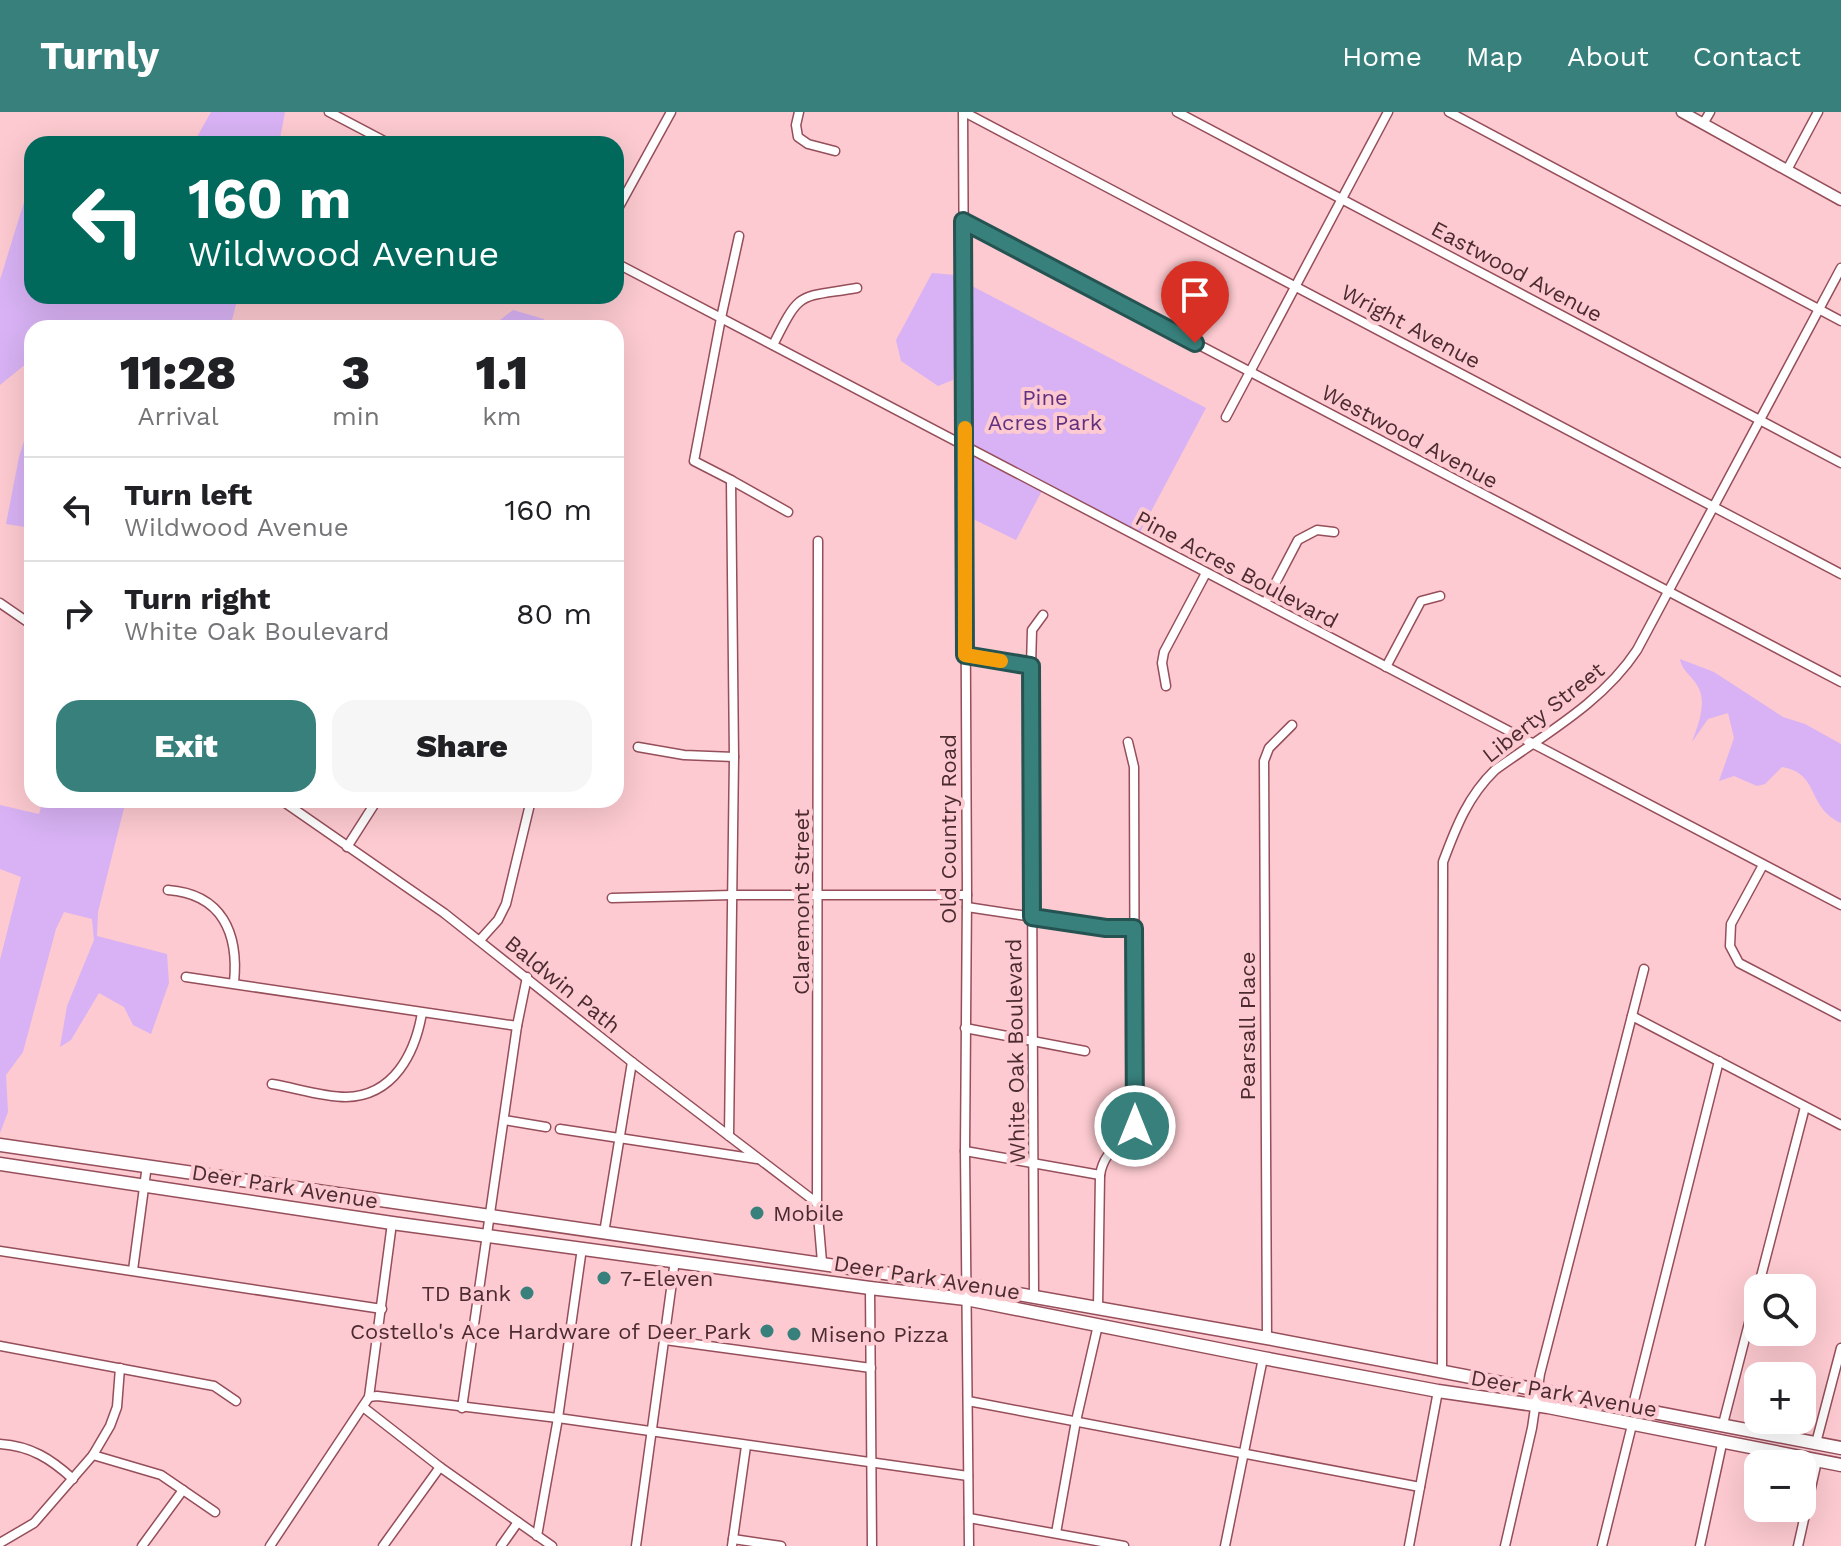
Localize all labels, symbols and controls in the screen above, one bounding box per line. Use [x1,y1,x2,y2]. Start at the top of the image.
text: Turnly [40,34,159,78]
text: Home [1342,40,1422,73]
text: Map [1466,40,1523,73]
text: About [1567,40,1649,73]
text: Contact [1693,40,1801,73]
text: 160 m [188,166,351,232]
icon: left [56,168,160,272]
street label: Eastwood Avenue [1427,216,1607,327]
text: Wildwood Avenue [188,233,499,275]
pin [1161,261,1229,343]
icon: arrive [1173,273,1217,317]
street label: Wright Avenue [1337,279,1485,374]
text: 11:28 [120,344,236,401]
text: 3 [342,344,370,401]
text: 1.1 [476,344,528,401]
street label: Westwood Avenue [1317,379,1502,494]
park label: Pine Acres Park [988,385,1102,435]
text: Arrival [137,401,219,431]
text: min [332,401,380,431]
text: km [482,401,522,431]
text: Turn left [124,477,252,512]
icon: left [56,487,100,531]
text: 160 m [505,492,592,527]
street label: Pine Acres Boulevard [1131,505,1342,633]
text: Wildwood Avenue [124,512,349,542]
text: Turn right [124,581,270,616]
icon: right [56,591,100,635]
text: 80 m [516,596,592,631]
text: White Oak Boulevard [124,616,390,646]
street label: Liberty Street [1477,657,1609,768]
button: Exit [56,700,316,792]
button: Share [332,700,592,792]
street label: Old Country Road [936,734,961,924]
street label: Claremont Street [789,809,814,995]
street label: Baldwin Path [500,930,625,1038]
street label: White Oak Boulevard [1001,938,1030,1164]
street label: Pearsall Place [1235,952,1260,1100]
position arrow [1093,1084,1177,1168]
street label: Deer Park Avenue [190,1159,380,1214]
place label: Mobile [773,1201,844,1226]
marker: Mobile [748,1204,766,1222]
street label: Deer Park Avenue [832,1250,1022,1305]
place label: 7-Eleven [620,1266,713,1291]
marker: 7-Eleven [595,1269,613,1287]
map controls [1744,1274,1816,1522]
button: search [1744,1274,1816,1346]
place label: TD Bank [421,1281,511,1306]
marker: TD Bank [518,1284,536,1302]
place label: Costello's Ace Hardware of Deer Park [350,1319,751,1344]
marker: Costello's Ace Hardware of Deer Park [758,1322,776,1340]
place label: Miseno Pizza [810,1322,948,1347]
marker: Miseno Pizza [785,1325,803,1343]
button: + [1744,1362,1816,1434]
street label: Deer Park Avenue [1469,1365,1659,1422]
button: − [1744,1450,1816,1522]

